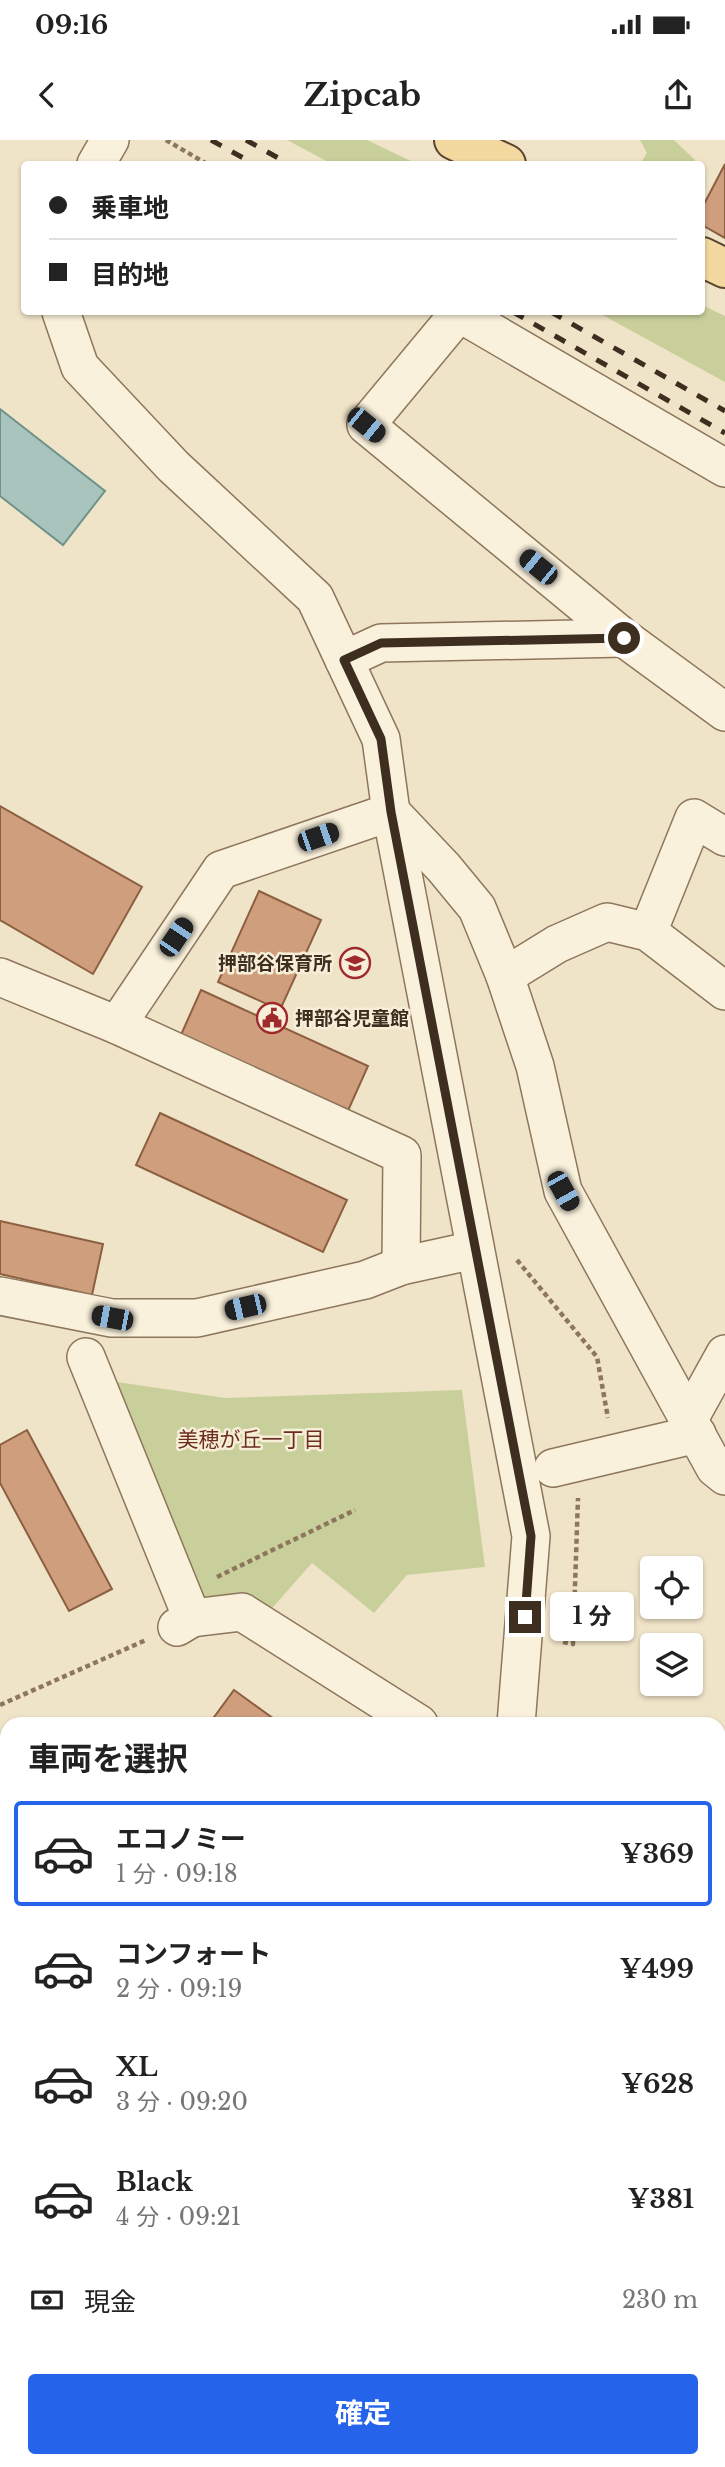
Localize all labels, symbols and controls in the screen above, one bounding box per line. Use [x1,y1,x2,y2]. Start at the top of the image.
text: 09:16 [35,9,108,41]
text: Zipcab [304,75,421,115]
icon: back [28,76,66,114]
icon: share [659,76,697,114]
text: 乗車地 [91,192,169,224]
text: 目的地 [91,259,169,291]
car [344,404,389,446]
car [516,546,561,588]
route start [608,622,640,654]
car [295,820,342,854]
car [156,914,197,960]
school or university icon: 押部谷保育所 [338,946,372,980]
place label: 押部谷保育所 [218,952,332,975]
public building icon: 押部谷児童館 [255,1001,289,1035]
place label: 押部谷児童館 [295,1007,409,1030]
car [544,1168,583,1214]
car [223,1292,268,1322]
car [90,1304,135,1332]
district label: 美穂が丘一丁目 [178,1427,325,1453]
map controls [640,1556,703,1696]
button: locate [640,1556,703,1619]
callout: 1 分 [550,1592,634,1642]
route end [509,1601,541,1633]
text: 1 分 [572,1602,612,1630]
button: layers [640,1633,703,1696]
text: 車両を選択 [28,1739,188,1779]
icon: car [32,1822,95,1885]
text: エコノミー [116,1823,246,1855]
text: ¥369 [620,1838,694,1870]
text: 1 分 · 09:18 [116,1860,238,1888]
icon: car [32,1937,95,2000]
text: コンフォート [116,1938,271,1970]
text: ¥499 [620,1953,694,1985]
text: 2 分 · 09:19 [116,1975,242,2003]
text: XL [116,2051,158,2083]
icon: car [32,2052,95,2115]
text: ¥628 [621,2068,694,2100]
text: 3 分 · 09:20 [116,2088,248,2116]
text: Black [116,2166,193,2198]
icon: car [32,2167,95,2230]
text: ¥381 [627,2183,694,2215]
text: 4 分 · 09:21 [116,2203,241,2231]
icon: cash [28,2281,66,2319]
text: 現金 [84,2286,136,2318]
text: 230 m [622,2286,698,2314]
button: 確定 [28,2374,698,2454]

